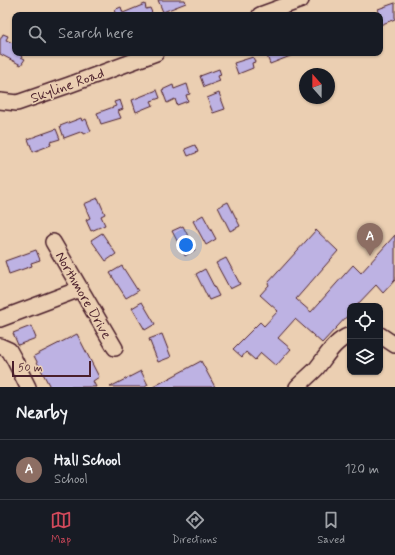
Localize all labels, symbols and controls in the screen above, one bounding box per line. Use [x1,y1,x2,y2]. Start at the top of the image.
search box [12,12,383,56]
icon: search [26,23,48,45]
text: Search here [58,24,134,44]
street label: Skyline Road [28,64,107,108]
north arrow [299,68,335,104]
pin: A [357,223,383,256]
your location [176,235,196,255]
street label: Northmore Drive [51,249,116,343]
map controls [347,303,383,375]
button: locate [347,303,383,339]
button: layers [347,339,383,375]
scale bar [12,359,91,378]
text: 50 m [18,361,43,375]
text: Nearby [16,402,68,424]
text: Hall School [54,451,121,471]
text: A [25,461,33,478]
text: 120 m [345,461,379,478]
text: School [54,471,88,488]
tab: Map [50,509,72,547]
tab: Directions [172,509,217,547]
tab: Saved [317,509,345,547]

